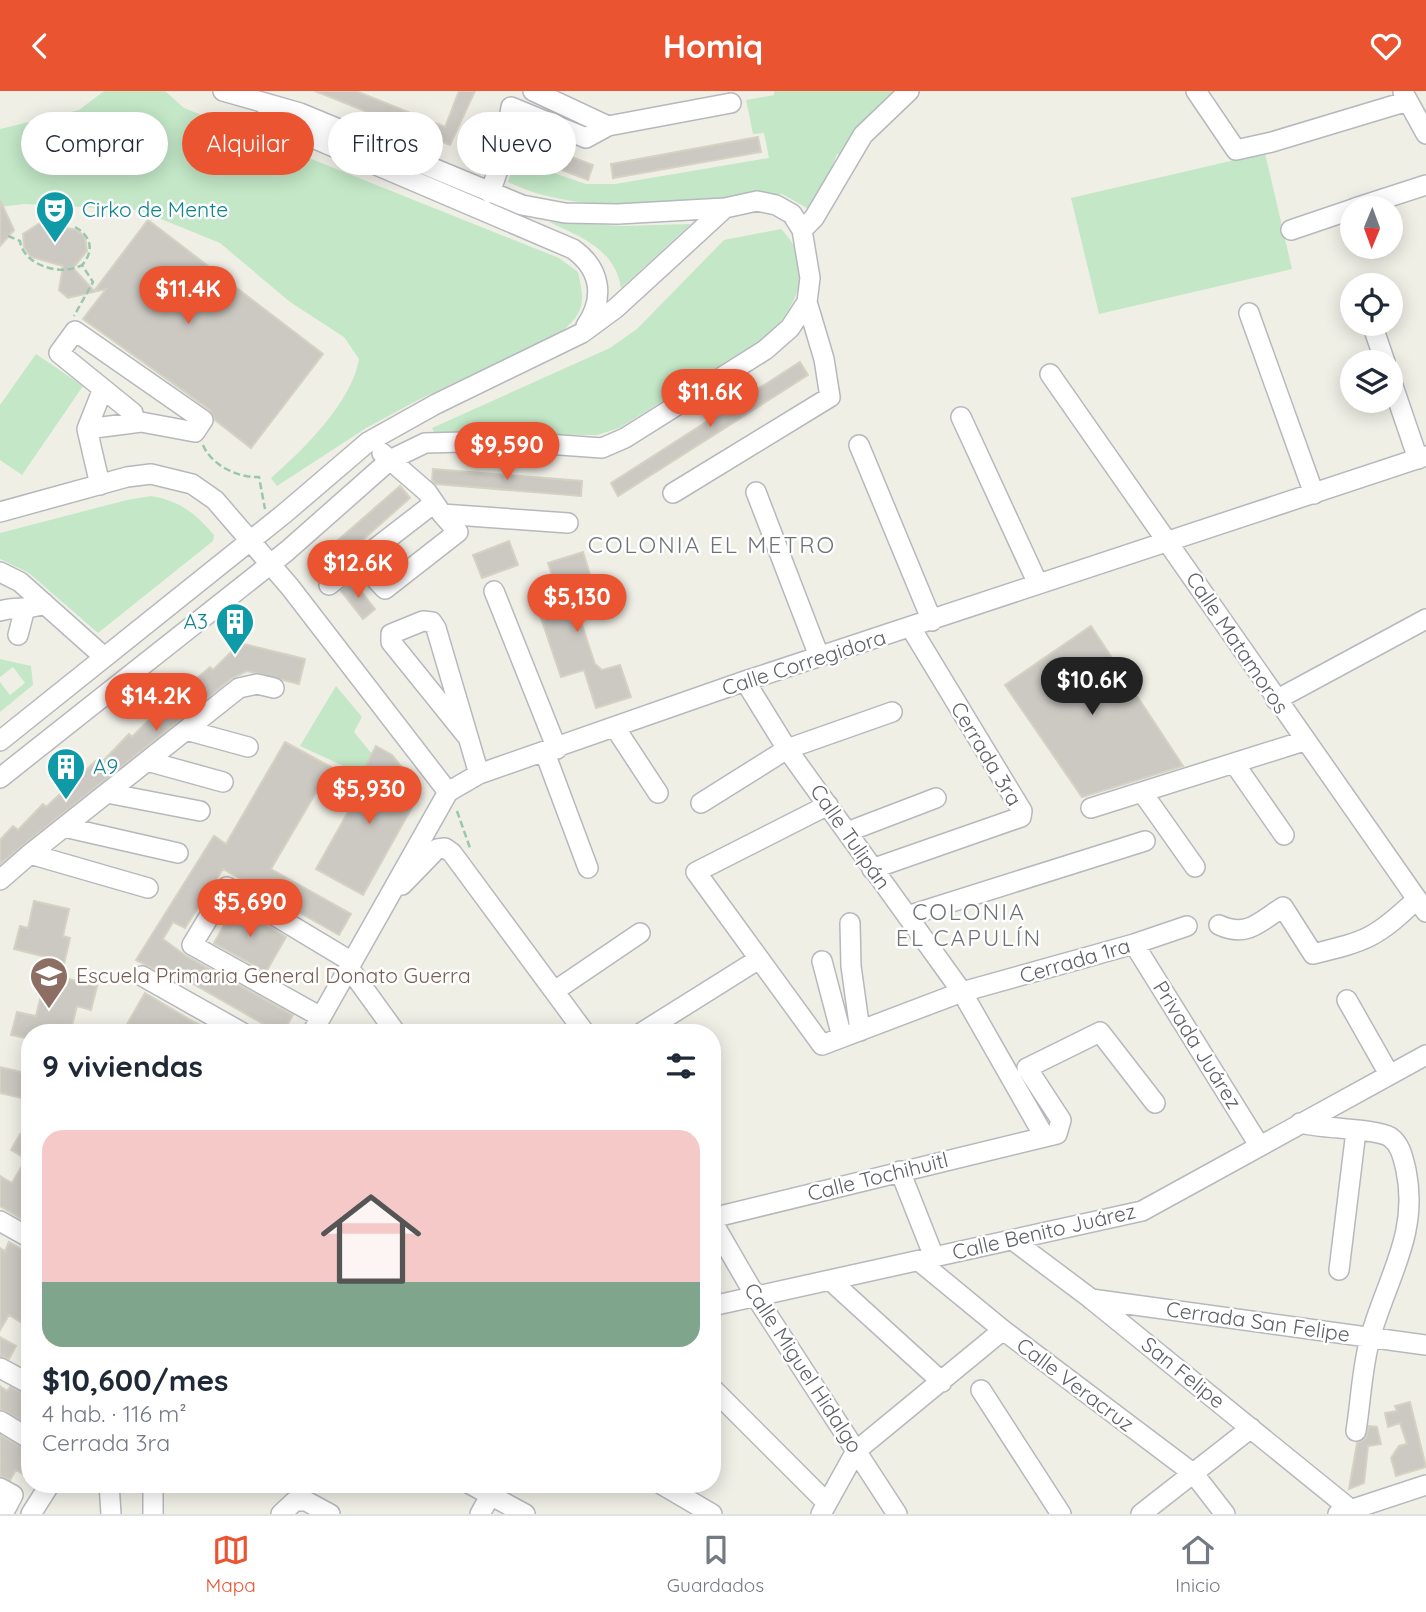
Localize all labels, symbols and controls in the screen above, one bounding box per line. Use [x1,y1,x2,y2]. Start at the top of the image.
text: Homiq [663,26,763,66]
icon: back [21,27,59,65]
icon: heart [1367,27,1405,65]
chip: Comprar [21,112,168,175]
chip: Alquilar [182,112,314,175]
chip: Filtros [328,112,443,175]
chip: Nuevo [457,112,576,175]
theatre icon: Cirko de Mente [34,189,76,244]
place label: Cirko de Mente [82,196,228,222]
north arrow [1340,196,1404,259]
map controls [1340,196,1403,413]
pin: $11.4K [131,267,245,326]
button: locate [1340,273,1403,336]
text: $11.4K [155,274,221,303]
button: layers [1340,350,1403,413]
pin: $11.6K [653,369,767,429]
text: $11.6K [677,377,743,406]
pin: $9,590 [450,423,564,482]
text: $9,590 [470,430,544,459]
district label: COLONIA EL METRO [588,530,836,559]
pin: $12.6K [301,540,415,600]
text: $12.6K [323,548,393,577]
street label: Calle Matamoros [1181,567,1295,718]
pin: $5,130 [520,575,634,634]
text: $5,130 [543,582,611,611]
building icon: A3 [214,601,256,656]
place label: A3 [183,608,208,634]
street label: Calle Corregidora [718,623,889,701]
pin: $10.6K [1035,657,1149,717]
text: $10.6K [1057,665,1127,694]
pin: $14.2K [99,673,213,733]
text: $14.2K [121,681,191,710]
street label: Cerrada 3ra [946,697,1028,810]
building icon: A9 [45,746,87,801]
place label: A9 [93,753,118,779]
pin: $5,930 [312,767,426,826]
text: $5,930 [333,774,405,803]
street label: Calle Tulipán [805,779,897,894]
pin: $5,690 [193,879,307,939]
text: $5,690 [213,887,287,916]
district label: COLONIA EL CAPULÍN [896,897,1042,952]
street label: Cerrada 1ra [1016,932,1133,988]
school or university icon: Escuela Primaria General Donato Guerra [28,955,70,1010]
place label: Escuela Primaria General Donato Guerra [76,962,471,988]
street label: Privada Juárez [1148,976,1248,1113]
text: 9 viviendas [42,1047,203,1085]
icon: filters [662,1047,700,1085]
street label: Calle Tochihuitl [805,1146,951,1206]
icon: home [308,1176,434,1302]
street label: Calle Benito Juárez [950,1197,1138,1265]
street label: Calle Miguel Hidalgo [739,1277,869,1457]
street label: Cerrada San Felipe [1165,1295,1352,1347]
street label: San Felipe [1137,1331,1231,1414]
street label: Calle Veracruz [1012,1332,1139,1437]
text: $10,600/mes [42,1361,229,1399]
text: 4 hab. · 116 m² [42,1399,187,1428]
text: Cerrada 3ra [42,1428,170,1457]
tab: Mapa [206,1531,256,1597]
tab: Guardados [667,1531,764,1597]
tab: Inicio [1175,1531,1220,1597]

